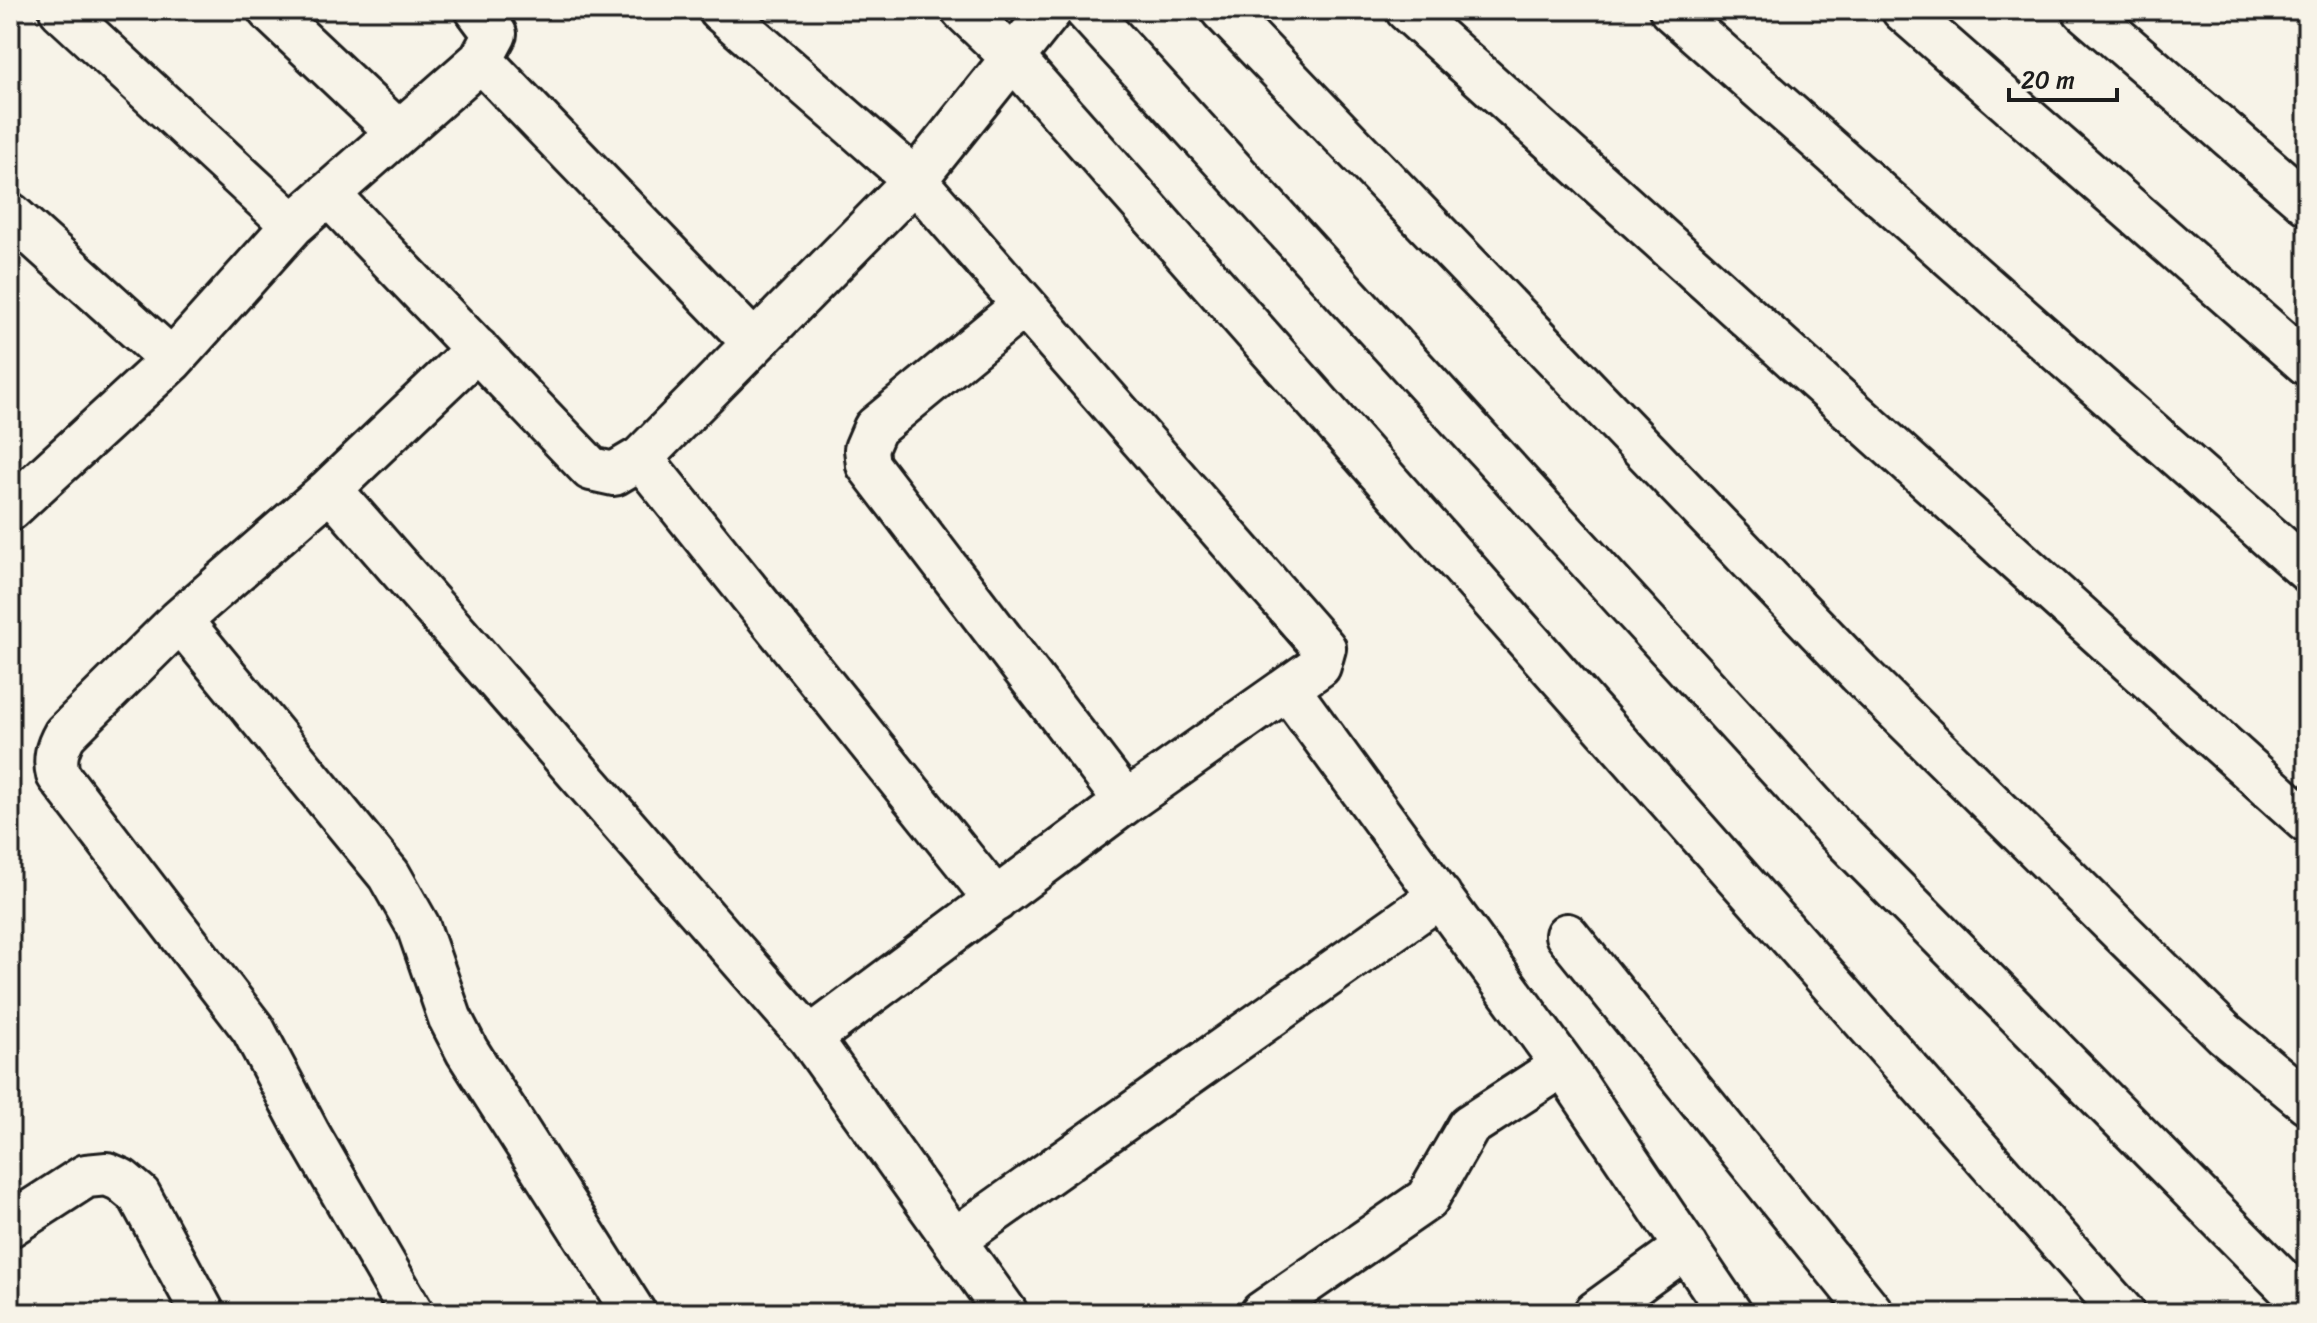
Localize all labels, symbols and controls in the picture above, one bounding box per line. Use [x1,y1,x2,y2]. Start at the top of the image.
scale bar [2009,52,2117,102]
text: 20 m [2021,59,2075,101]

